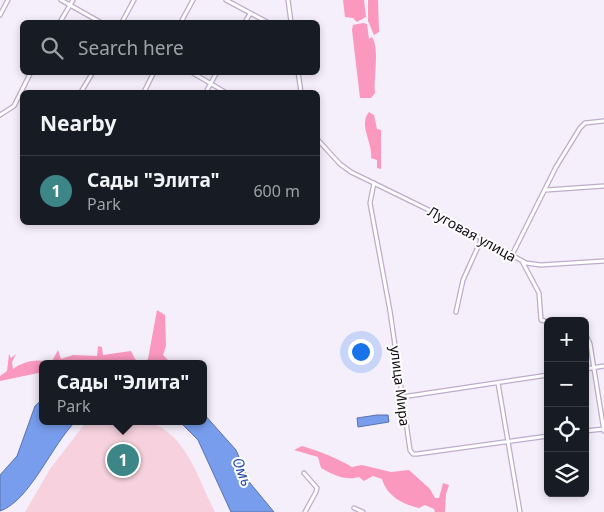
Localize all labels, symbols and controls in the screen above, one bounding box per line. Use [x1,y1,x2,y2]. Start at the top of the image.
search box [20,20,320,75]
icon: search [38,34,66,62]
text: Search here [78,35,184,61]
text: Nearby [40,109,116,137]
text: Сады "Элита" [87,167,220,193]
text: 1 [51,180,61,202]
text: 600 m [253,180,300,202]
text: Park [87,193,121,215]
street label: Луговая улица [425,201,520,266]
map controls [544,317,589,497]
button: + [544,317,589,362]
your location [348,339,374,365]
street label: улица Мира [386,345,415,427]
popup [39,360,207,425]
button: − [544,362,589,407]
text: Сады "Элита" [57,369,189,395]
text: Park [57,395,90,417]
button: locate [544,407,589,452]
pin: 1 [107,441,139,479]
button: layers [544,452,589,497]
water label: Омь [228,454,258,489]

